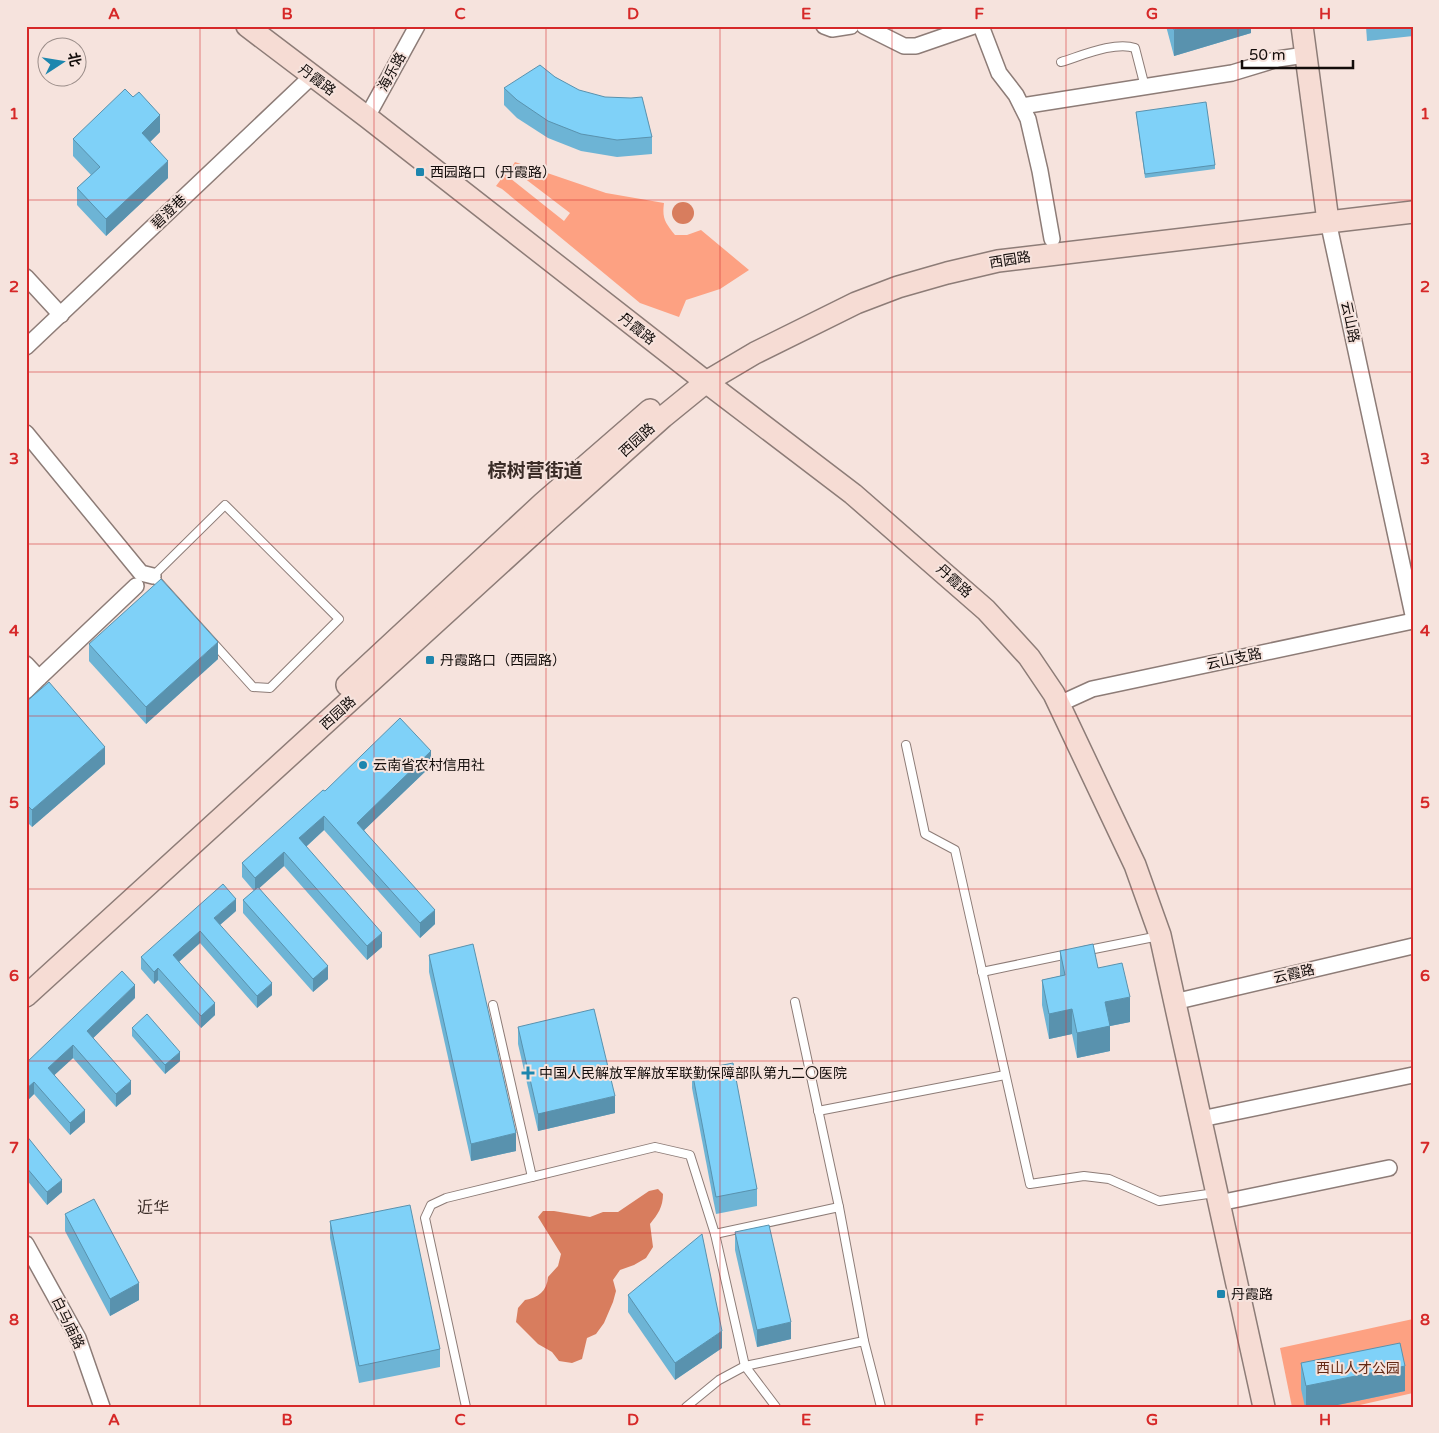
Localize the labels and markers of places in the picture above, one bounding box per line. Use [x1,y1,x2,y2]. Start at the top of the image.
place label: 西园路口（丹霞路） [430,164,556,181]
marker: 西园路口（丹霞路） [414,166,426,178]
place label: 丹霞路口（西园路） [440,652,566,669]
marker: 丹霞路口（西园路） [424,654,436,666]
place label: 云南省农村信用社 [373,757,485,774]
marker: 云南省农村信用社 [357,759,369,771]
place label: 中国人民解放军解放军联勤保障部队第九二〇医院 [539,1065,847,1082]
marker: 中国人民解放军解放军联勤保障部队第九二〇医院 [521,1066,535,1080]
place label: 丹霞路 [1231,1286,1273,1303]
marker: 丹霞路 [1215,1288,1227,1300]

